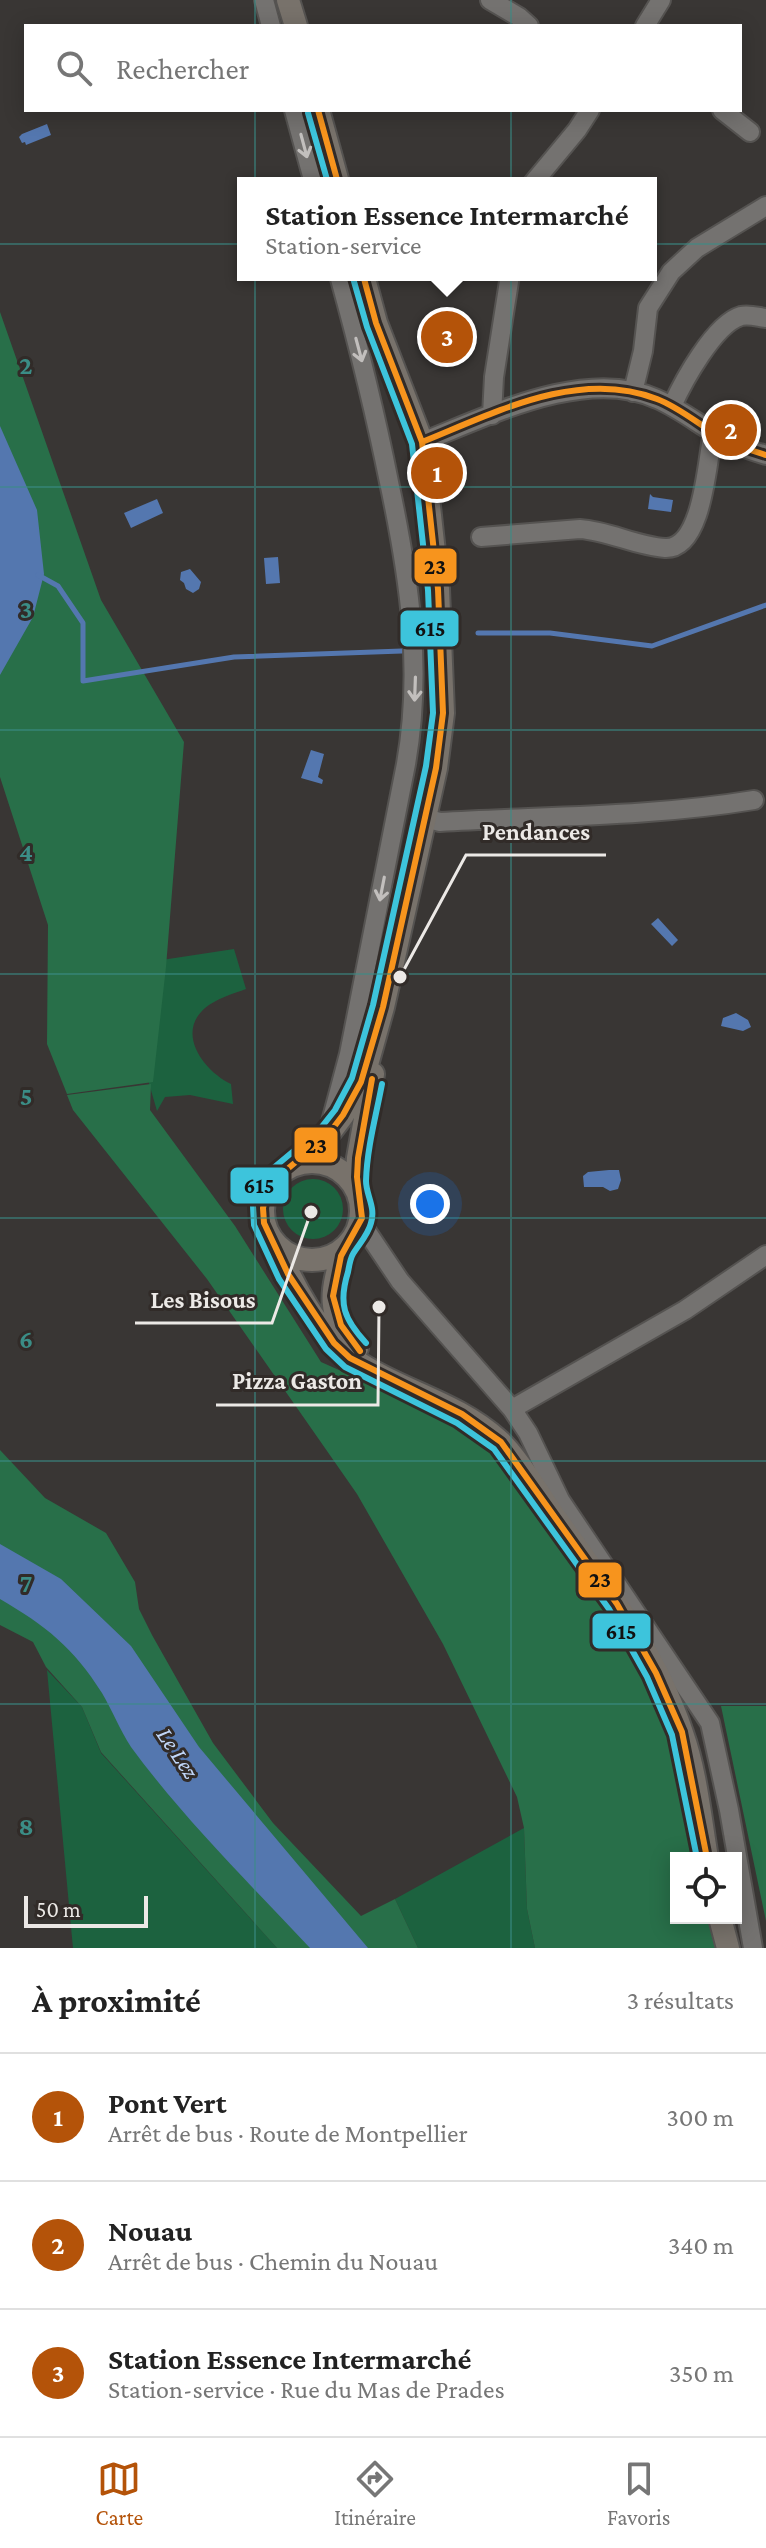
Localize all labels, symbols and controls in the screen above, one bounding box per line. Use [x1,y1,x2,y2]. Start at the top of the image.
search box [24,24,742,112]
icon: search [52,46,96,90]
text: Rechercher [116,52,249,85]
one-way arrow [297,133,312,159]
popup [237,177,657,281]
text: Station Essence Intermarché [265,198,629,231]
text: Station-service [265,231,421,260]
pin: 3 [421,307,473,367]
one-way arrow [353,337,368,363]
text: 2 [19,351,33,380]
pin: 2 [705,400,757,460]
pin: 1 [411,443,463,503]
line badge: 23 [413,547,458,585]
text: 23 [424,554,446,579]
text: 3 [20,595,32,624]
line badge: 615 [399,609,460,648]
text: 615 [414,616,446,641]
one-way arrow [407,675,422,702]
callout: Pendances [466,807,606,855]
text: Pendances [482,818,590,845]
text: 4 [19,838,33,867]
one-way arrow [373,875,388,901]
text: 5 [20,1082,32,1111]
line badge: 23 [293,1126,339,1164]
text: 23 [305,1133,327,1158]
line badge: 615 [229,1166,290,1205]
text: 615 [243,1173,275,1198]
your location [410,1184,450,1224]
callout: Les Bisous [135,1275,272,1323]
text: Les Bisous [150,1286,256,1313]
text: 6 [19,1325,33,1354]
callout: Pizza Gaston [216,1357,378,1405]
text: Pizza Gaston [232,1367,362,1394]
line badge: 23 [577,1561,623,1599]
text: 23 [589,1567,611,1592]
text: 7 [20,1569,32,1598]
line badge: 615 [591,1612,652,1650]
text: 615 [605,1619,637,1644]
water label: Le Lez [152,1722,206,1784]
text: 8 [18,1812,34,1841]
map controls [670,1852,742,1924]
button: locate [670,1852,742,1924]
scale bar [24,1892,148,1928]
text: 50 m [36,1897,81,1922]
text: À proximité [32,1982,201,2019]
text: 3 résultats [627,1986,734,2015]
text: Pont Vert [108,2086,227,2119]
text: 1 [53,2103,63,2132]
text: 300 m [666,2103,734,2132]
text: Arrêt de bus · Route de Montpellier [108,2119,468,2148]
text: Nouau [108,2214,192,2247]
text: 2 [51,2231,65,2260]
text: 340 m [668,2231,734,2260]
text: Arrêt de bus · Chemin du Nouau [108,2247,438,2276]
text: Station Essence Intermarché [108,2342,472,2375]
text: 3 [52,2359,64,2388]
text: 350 m [669,2359,734,2388]
text: Station-service · Rue du Mas de Prades [108,2375,505,2404]
tab: Carte [96,2457,143,2530]
tab: Itinéraire [334,2457,416,2530]
tab: Favoris [607,2457,670,2530]

